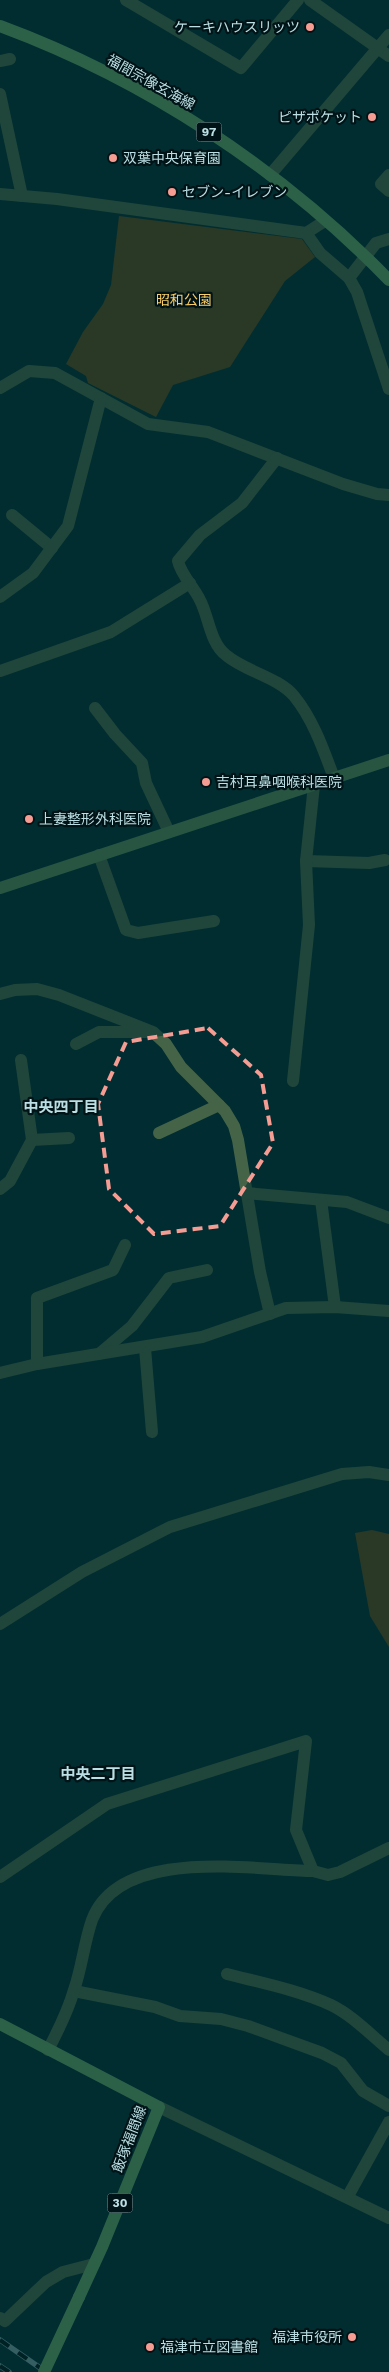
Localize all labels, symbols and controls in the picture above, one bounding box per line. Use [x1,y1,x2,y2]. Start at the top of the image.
place label: ケーキハウスリッツ [174,19,300,35]
marker: ケーキハウスリッツ [304,21,316,33]
street label: 福間宗像玄海線 [104,51,198,113]
place label: ピザポケット [278,109,362,125]
marker: ピザポケット [366,111,378,123]
road number: 97 [196,122,222,142]
place label: 双葉中央保育園 [123,150,221,166]
marker: 双葉中央保育園 [107,152,119,164]
place label: セブン-イレブン [182,184,287,200]
marker: セブン-イレブン [166,186,178,198]
park label: 昭和公園 [156,292,212,308]
place label: 吉村耳鼻咽喉科医院 [216,774,342,790]
marker: 吉村耳鼻咽喉科医院 [200,776,212,788]
place label: 上妻整形外科医院 [39,811,151,827]
marker: 上妻整形外科医院 [23,813,35,825]
district label: 中央四丁目 [23,1098,99,1116]
district label: 中央二丁目 [60,1765,136,1783]
street label: 飯塚福間線 [109,2103,149,2175]
road number: 30 [108,2194,132,2212]
place label: 福津市役所 [272,2329,342,2345]
marker: 福津市役所 [346,2331,358,2343]
place label: 福津市立図書館 [160,2339,258,2355]
marker: 福津市立図書館 [144,2341,156,2353]

